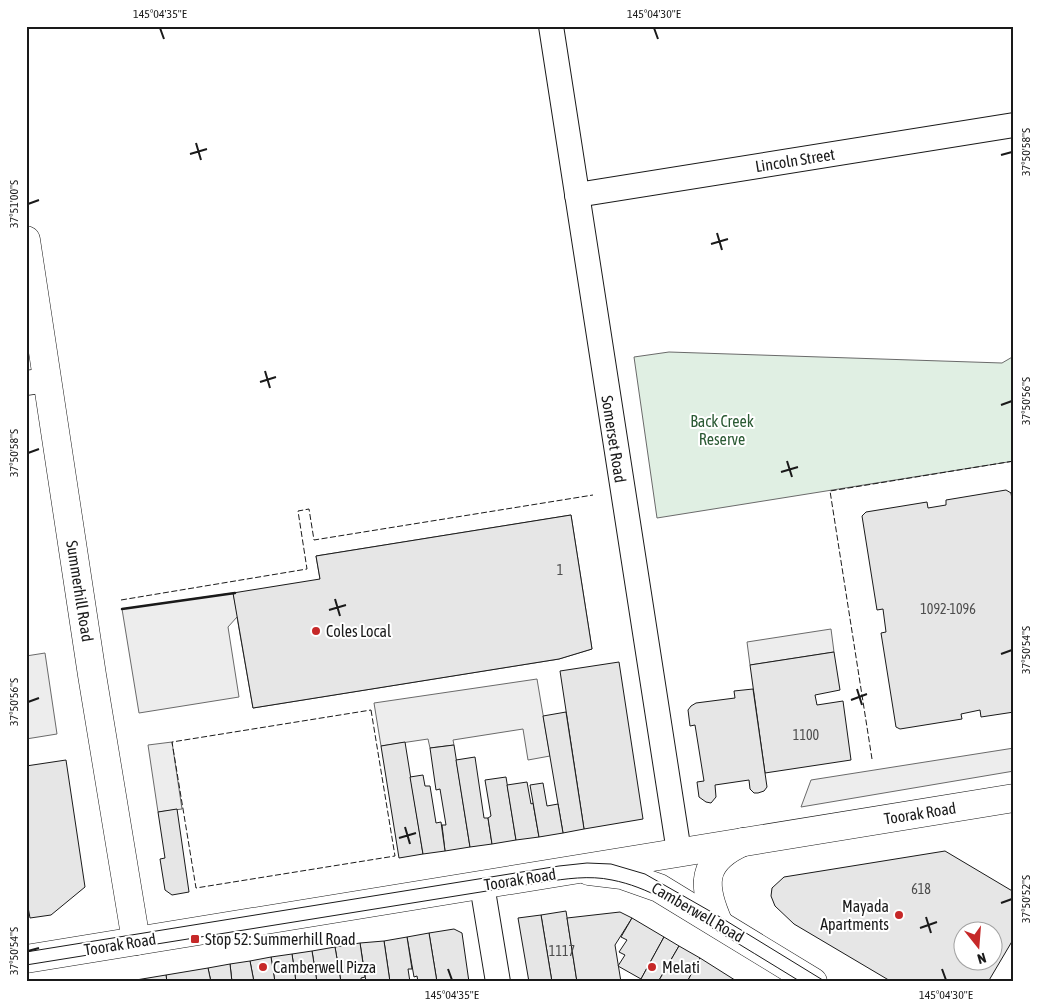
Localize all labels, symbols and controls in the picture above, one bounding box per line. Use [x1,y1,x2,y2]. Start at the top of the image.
text: 145°04'35"E [133,7,187,21]
text: 145°04'30"E [627,7,681,21]
text: 37°50'58"S [1019,128,1033,176]
street label: Lincoln Street [754,145,836,175]
text: 37°51'00"S [7,180,21,228]
text: 37°50'56"S [1019,377,1033,425]
street label: Somerset Road [598,394,630,484]
park label: Back Creek Reserve [690,412,754,448]
text: 37°50'58"S [7,429,21,477]
street label: Summerhill Road [63,539,97,643]
house number: 1 [557,562,563,578]
house number: 1092-1096 [920,601,976,617]
place label: Coles Local [326,622,392,640]
marker: Coles Local [310,625,322,637]
text: 37°50'54"S [1019,626,1033,674]
text: 37°50'56"S [7,678,21,726]
house number: 1100 [793,727,820,743]
street label: Toorak Road [883,798,957,828]
street label: Toorak Road [483,864,557,894]
text: 37°50'52"S [1019,875,1033,923]
street label: Camberwell Road [649,878,747,946]
house number: 618 [911,881,931,897]
place label: Mayada Apartments [820,897,889,934]
marker: Mayada Apartments [893,909,905,921]
north arrow [952,920,1002,970]
text: 37°50'54"S [7,927,21,975]
street label: Toorak Road [83,929,157,959]
place label: Stop 52: Summerhill Road [205,930,356,949]
marker: Stop 52: Summerhill Road [189,933,201,945]
house number: 1117 [549,943,575,959]
text: N [976,950,988,967]
place label: Camberwell Pizza [273,958,376,976]
place label: Melati [662,958,700,976]
marker: Camberwell Pizza [257,961,269,973]
marker: Melati [646,961,658,973]
text: 145°04'35"E [425,988,479,1002]
text: 145°04'30"E [919,988,973,1002]

